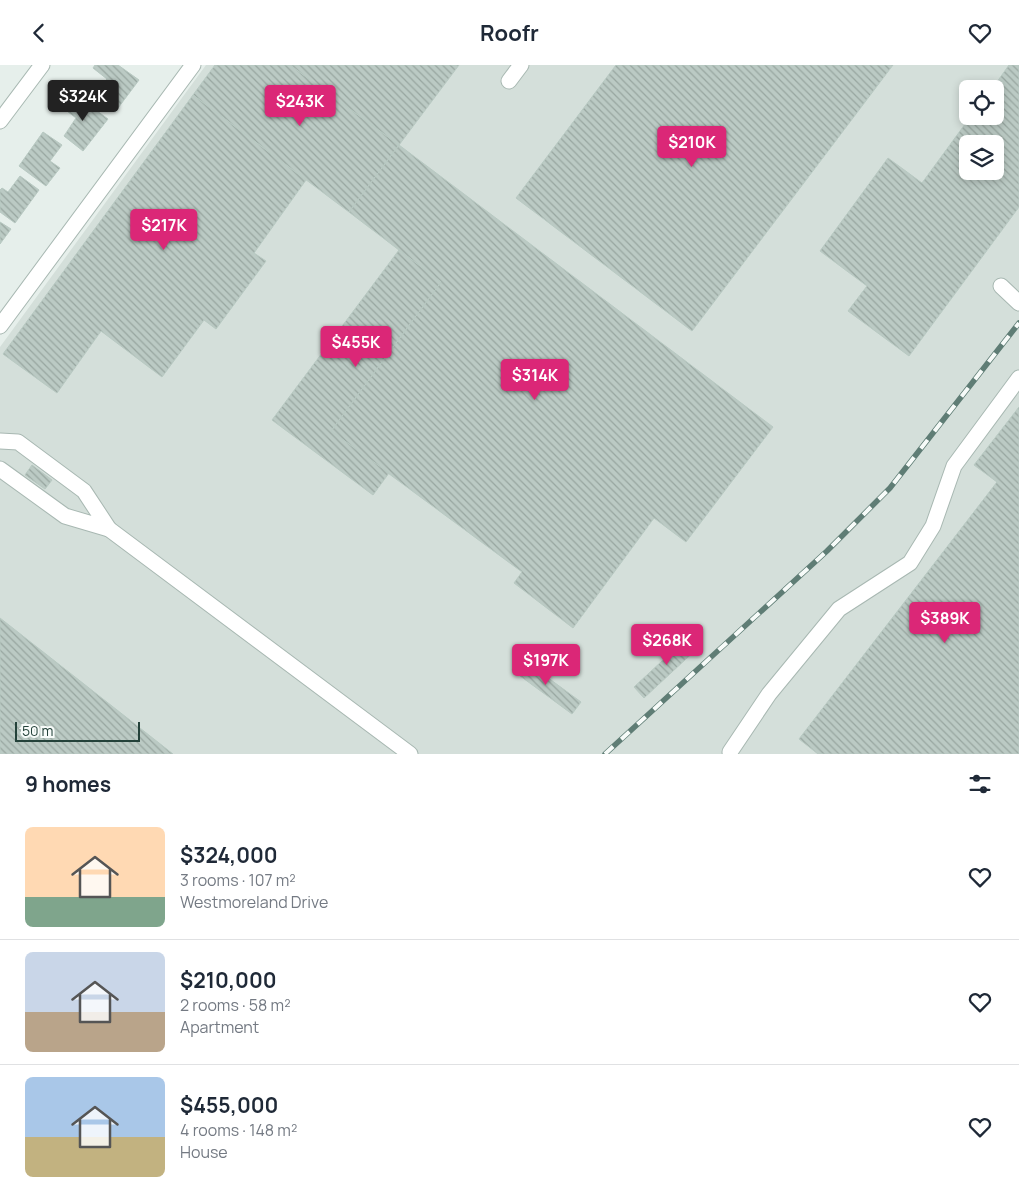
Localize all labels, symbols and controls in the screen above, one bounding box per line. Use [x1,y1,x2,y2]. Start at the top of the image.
text: Roofr [480,18,539,48]
icon: back [25,19,53,47]
icon: heart [966,19,994,47]
pin: $324K [48,80,118,122]
map controls [959,80,1004,180]
button: locate [959,80,1004,125]
text: $324K [59,85,107,107]
pin: $243K [265,85,335,127]
text: $243K [276,90,324,112]
pin: $210K [657,126,727,168]
text: $210K [668,131,716,153]
button: layers [959,135,1004,180]
pin: $217K [129,209,199,251]
text: $217K [141,214,187,236]
pin: $455K [321,325,391,368]
text: $455K [332,331,380,353]
pin: $314K [500,359,570,401]
text: $314K [512,364,558,386]
pin: $389K [910,601,980,644]
text: $389K [920,607,970,629]
pin: $268K [632,623,702,666]
text: $268K [642,629,692,651]
pin: $197K [511,643,581,686]
text: $197K [523,649,569,671]
scale bar [15,719,140,742]
text: 50 m [22,721,53,740]
text: 9 homes [25,770,111,798]
icon: filters [966,770,994,798]
text: $324,000 [180,841,278,869]
icon: home [65,847,125,907]
icon: heart [966,863,994,891]
text: 3 rooms · 107 m² [180,869,296,891]
text: Westmoreland Drive [180,891,328,913]
text: $210,000 [180,966,277,994]
icon: home [65,972,125,1032]
icon: heart [966,988,994,1016]
text: 2 rooms · 58 m² [180,994,291,1016]
text: Apartment [180,1016,259,1038]
text: $455,000 [180,1091,278,1119]
icon: home [65,1097,125,1157]
icon: heart [966,1113,994,1141]
text: 4 rooms · 148 m² [180,1119,297,1141]
text: House [180,1141,228,1163]

